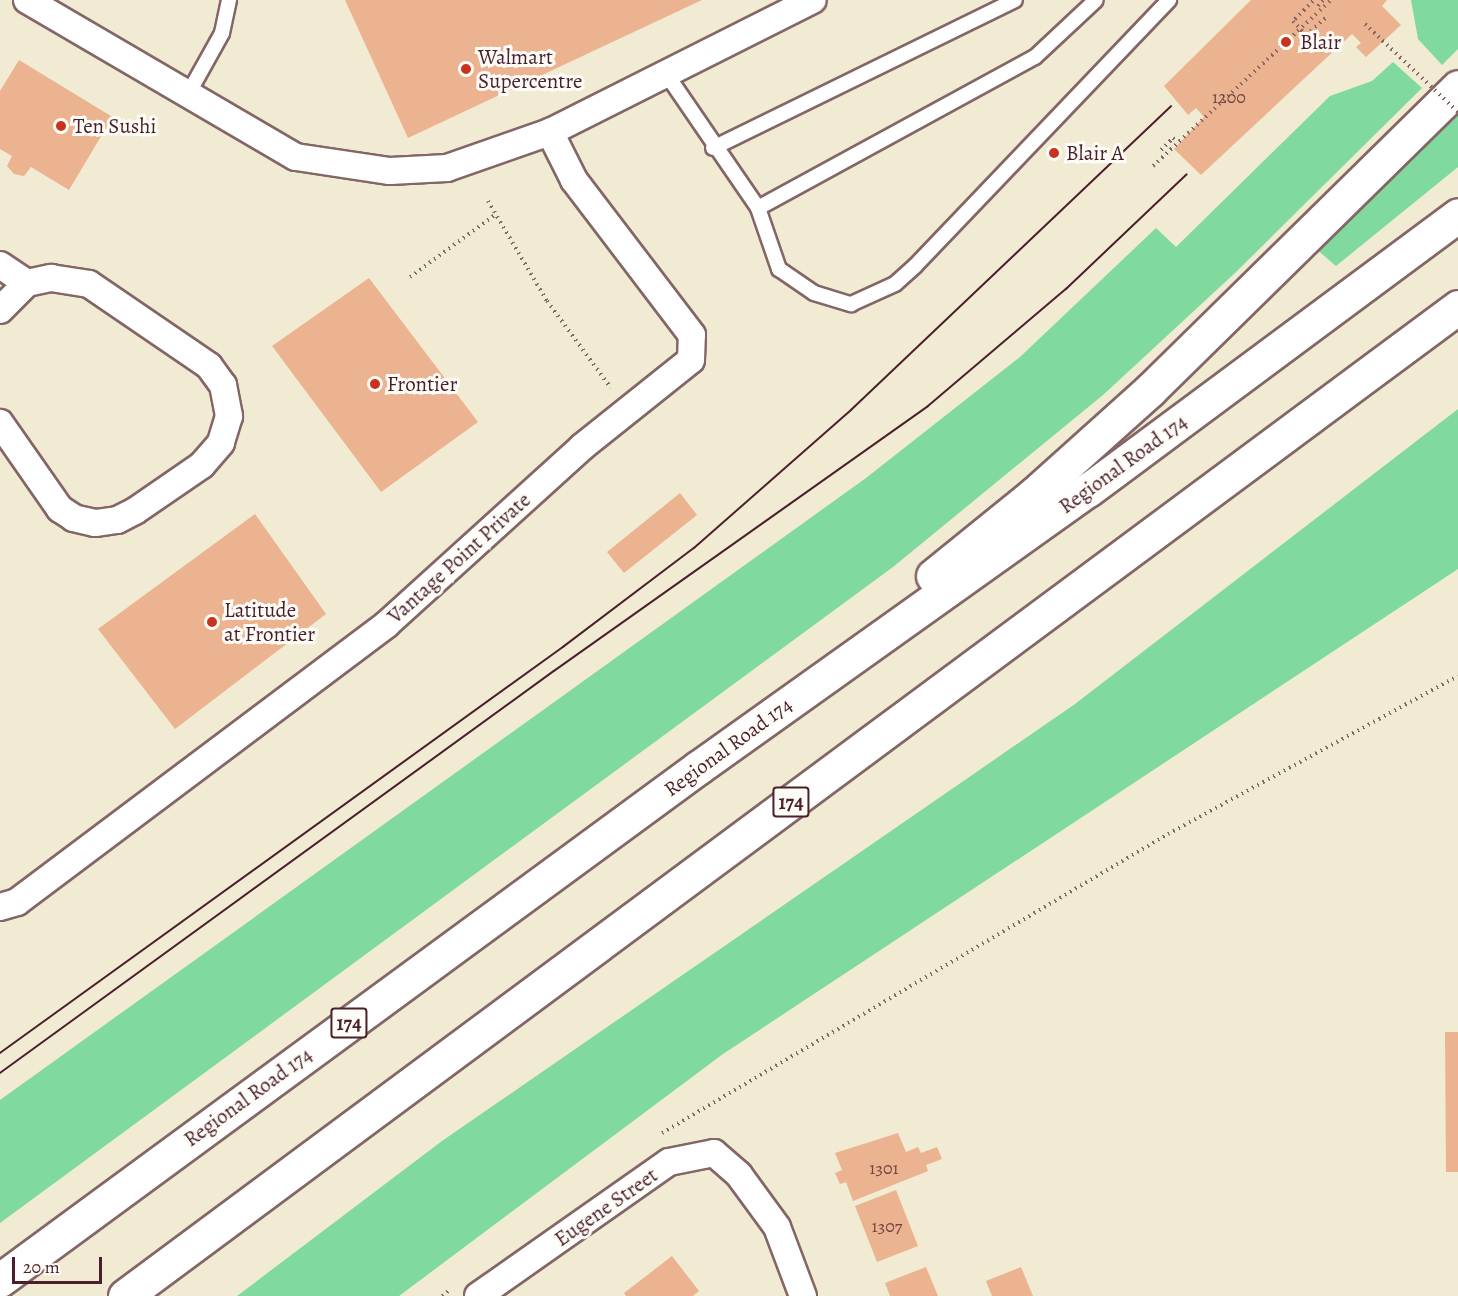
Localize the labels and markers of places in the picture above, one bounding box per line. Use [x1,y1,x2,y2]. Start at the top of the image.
place label: Blair [1300,29,1341,55]
marker: Blair [1277,33,1295,51]
place label: Walmart Supercentre [478,44,582,94]
marker: Walmart Supercentre [459,62,473,76]
place label: Ten Sushi [73,113,156,139]
marker: Ten Sushi [54,119,68,133]
place label: Blair A [1066,140,1124,166]
marker: Blair A [1047,146,1061,160]
place label: Frontier [387,371,457,397]
marker: Frontier [368,377,382,391]
place label: Latitude at Frontier [224,597,315,647]
marker: Latitude at Frontier [205,615,219,629]

